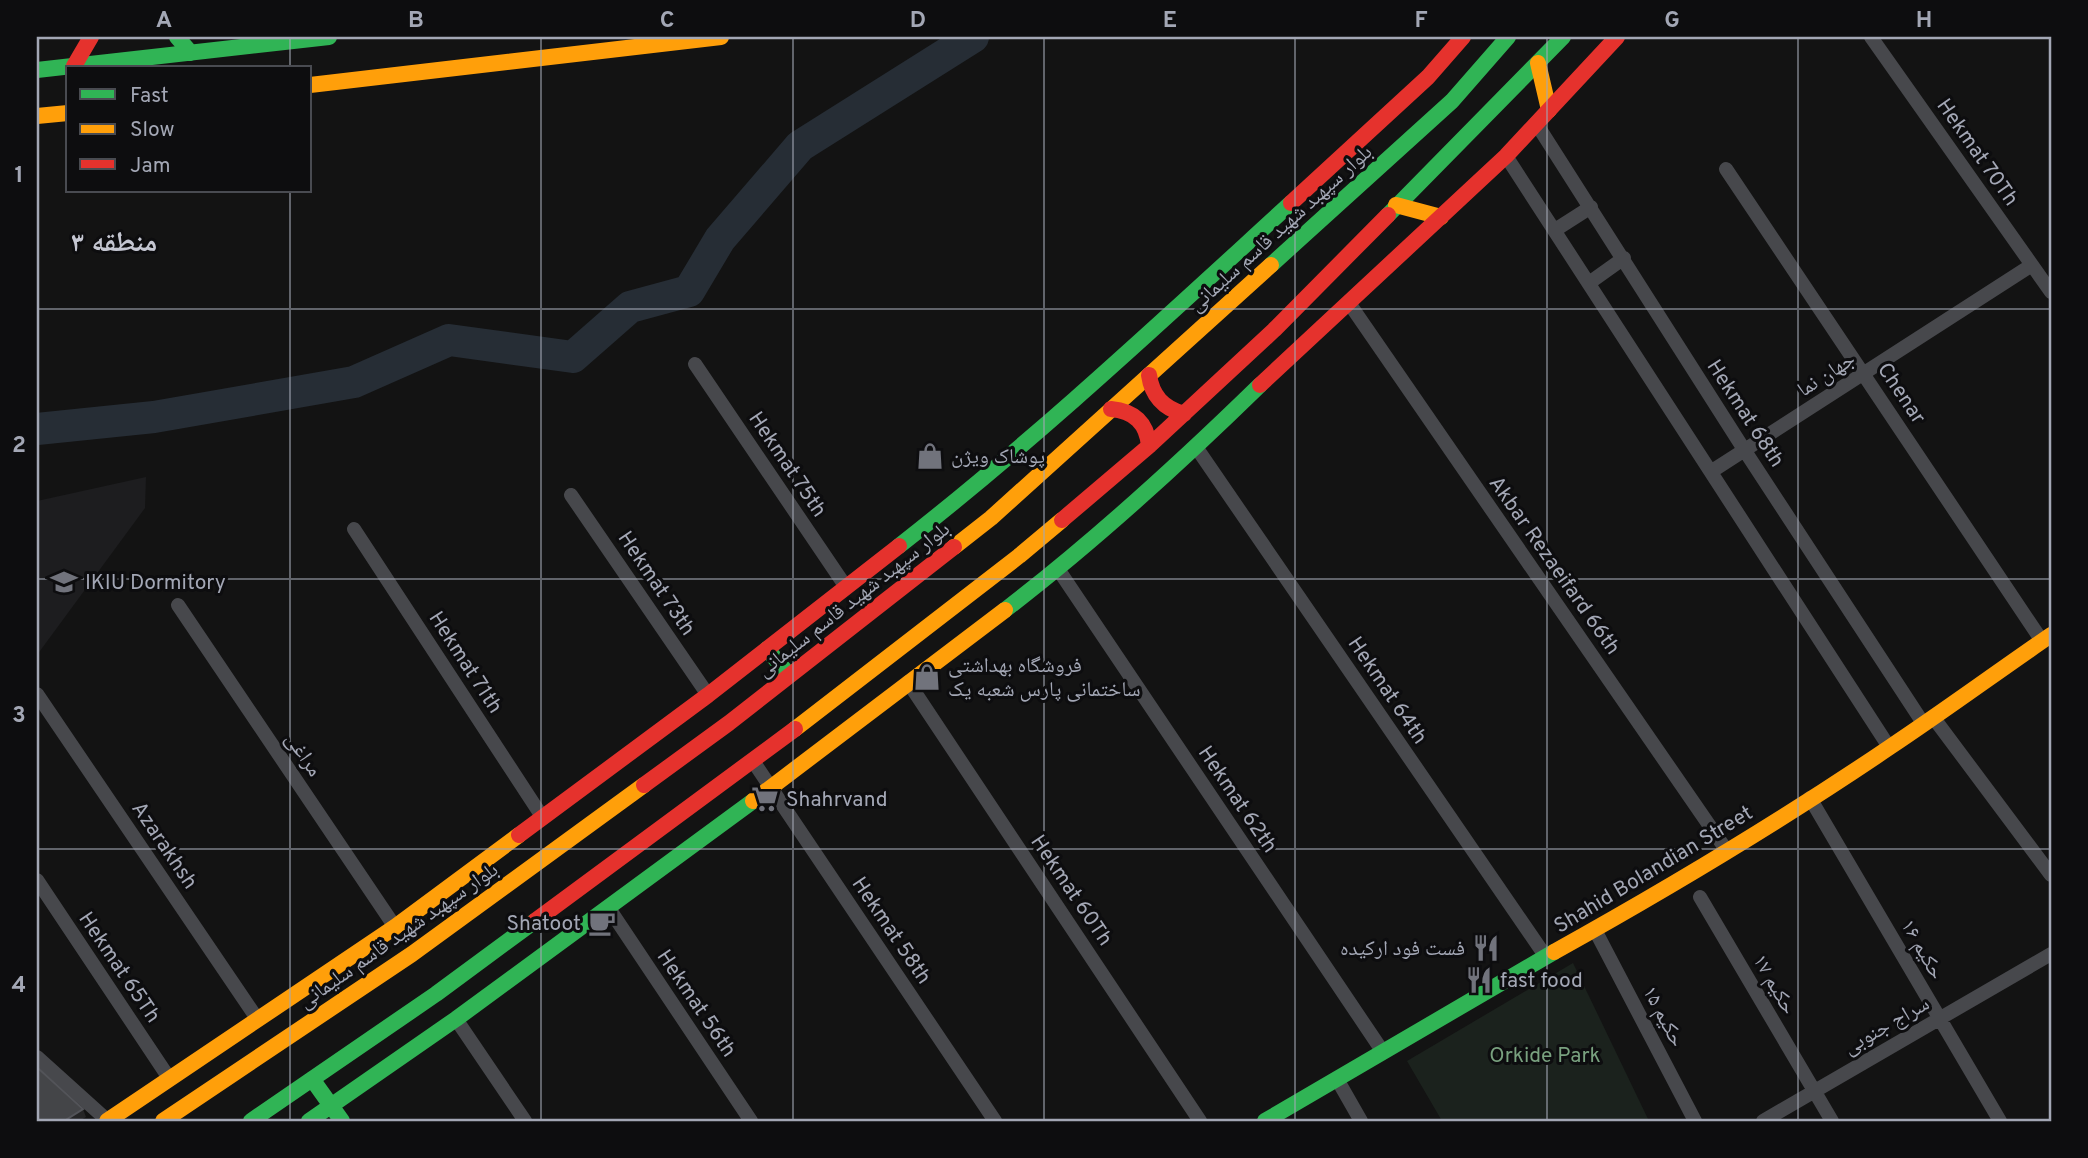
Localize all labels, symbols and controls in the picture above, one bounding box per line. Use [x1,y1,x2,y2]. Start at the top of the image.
text: A [156,7,172,36]
text: B [408,7,424,36]
text: C [660,7,674,36]
text: D [910,7,926,36]
text: E [1163,7,1177,36]
text: F [1414,7,1428,36]
text: G [1664,7,1680,36]
text: H [1916,7,1932,36]
legend [66,66,312,192]
text: Fast [130,83,169,110]
street label: Hekmat 70Th [1930,94,2024,212]
text: Slow [130,117,175,144]
street label: بلوار سپهبد شهید قاسم سلیمانی [1183,139,1379,319]
text: Jam [130,153,171,180]
text: 1 [14,162,24,191]
district label: منطقه ۳ [71,226,157,262]
street label: جهان نما [1793,347,1861,404]
street label: Hekmat 68th [1700,355,1790,473]
street label: Chenar [1870,358,1931,430]
street label: Hekmat 75th [742,407,832,523]
text: 2 [12,432,26,461]
shop icon: پوشاک ویژن [915,441,945,471]
place label: پوشاک ویژن [951,444,1045,471]
street label: Akbar Rezaeifard 66th [1482,471,1626,660]
street label: بلوار سپهبد شهید قاسم سلیمانی [752,516,956,684]
street label: Hekmat 73th [611,526,701,641]
school or university icon: IKIU Dormitory [49,567,79,597]
place label: IKIU Dormitory [85,570,226,597]
street label: Hekmat 71th [422,607,508,719]
street label: Hekmat 64th [1341,632,1433,750]
place label: فروشگاه بهداشتی ساختمانی پارس شعبه یک [948,653,1141,704]
shop icon: فروشگاه بهداشتی ساختمانی پارس شعبه یک [912,662,942,692]
text: 3 [12,702,26,731]
street label: مراغی [278,727,327,782]
street label: Hekmat 62th [1191,741,1283,859]
supermarket icon: Shahrvand [750,784,780,814]
place label: Shahrvand [786,787,888,814]
street label: Azarakhsh [125,797,203,895]
street label: Shahid Bolandian Street [1549,800,1758,940]
street label: Hekmat 60Th [1024,830,1118,952]
street label: بلوار سپهبد شهید قاسم سلیمانی [294,857,504,1016]
street label: Hekmat 58th [845,872,937,990]
street label: Hekmat 65Th [72,907,166,1028]
cafe icon: Shatoot [587,908,617,938]
place label: Shatoot [507,911,581,938]
street label: حکیم ۱۶ [1894,915,1950,985]
restaurant icon: فست فود ارکیده [1471,933,1501,963]
place label: فست فود ارکیده [1340,936,1465,963]
street label: Hekmat 56th [650,945,742,1063]
street label: حکیم ۱۷ [1746,950,1802,1020]
restaurant icon: fast food [1464,965,1494,995]
place label: fast food [1500,968,1583,995]
text: 4 [12,972,26,1001]
street label: حکیم ۱۵ [1635,981,1690,1052]
street label: سراج جنوبی [1839,991,1935,1062]
park label: Orkide Park [1489,1043,1601,1070]

